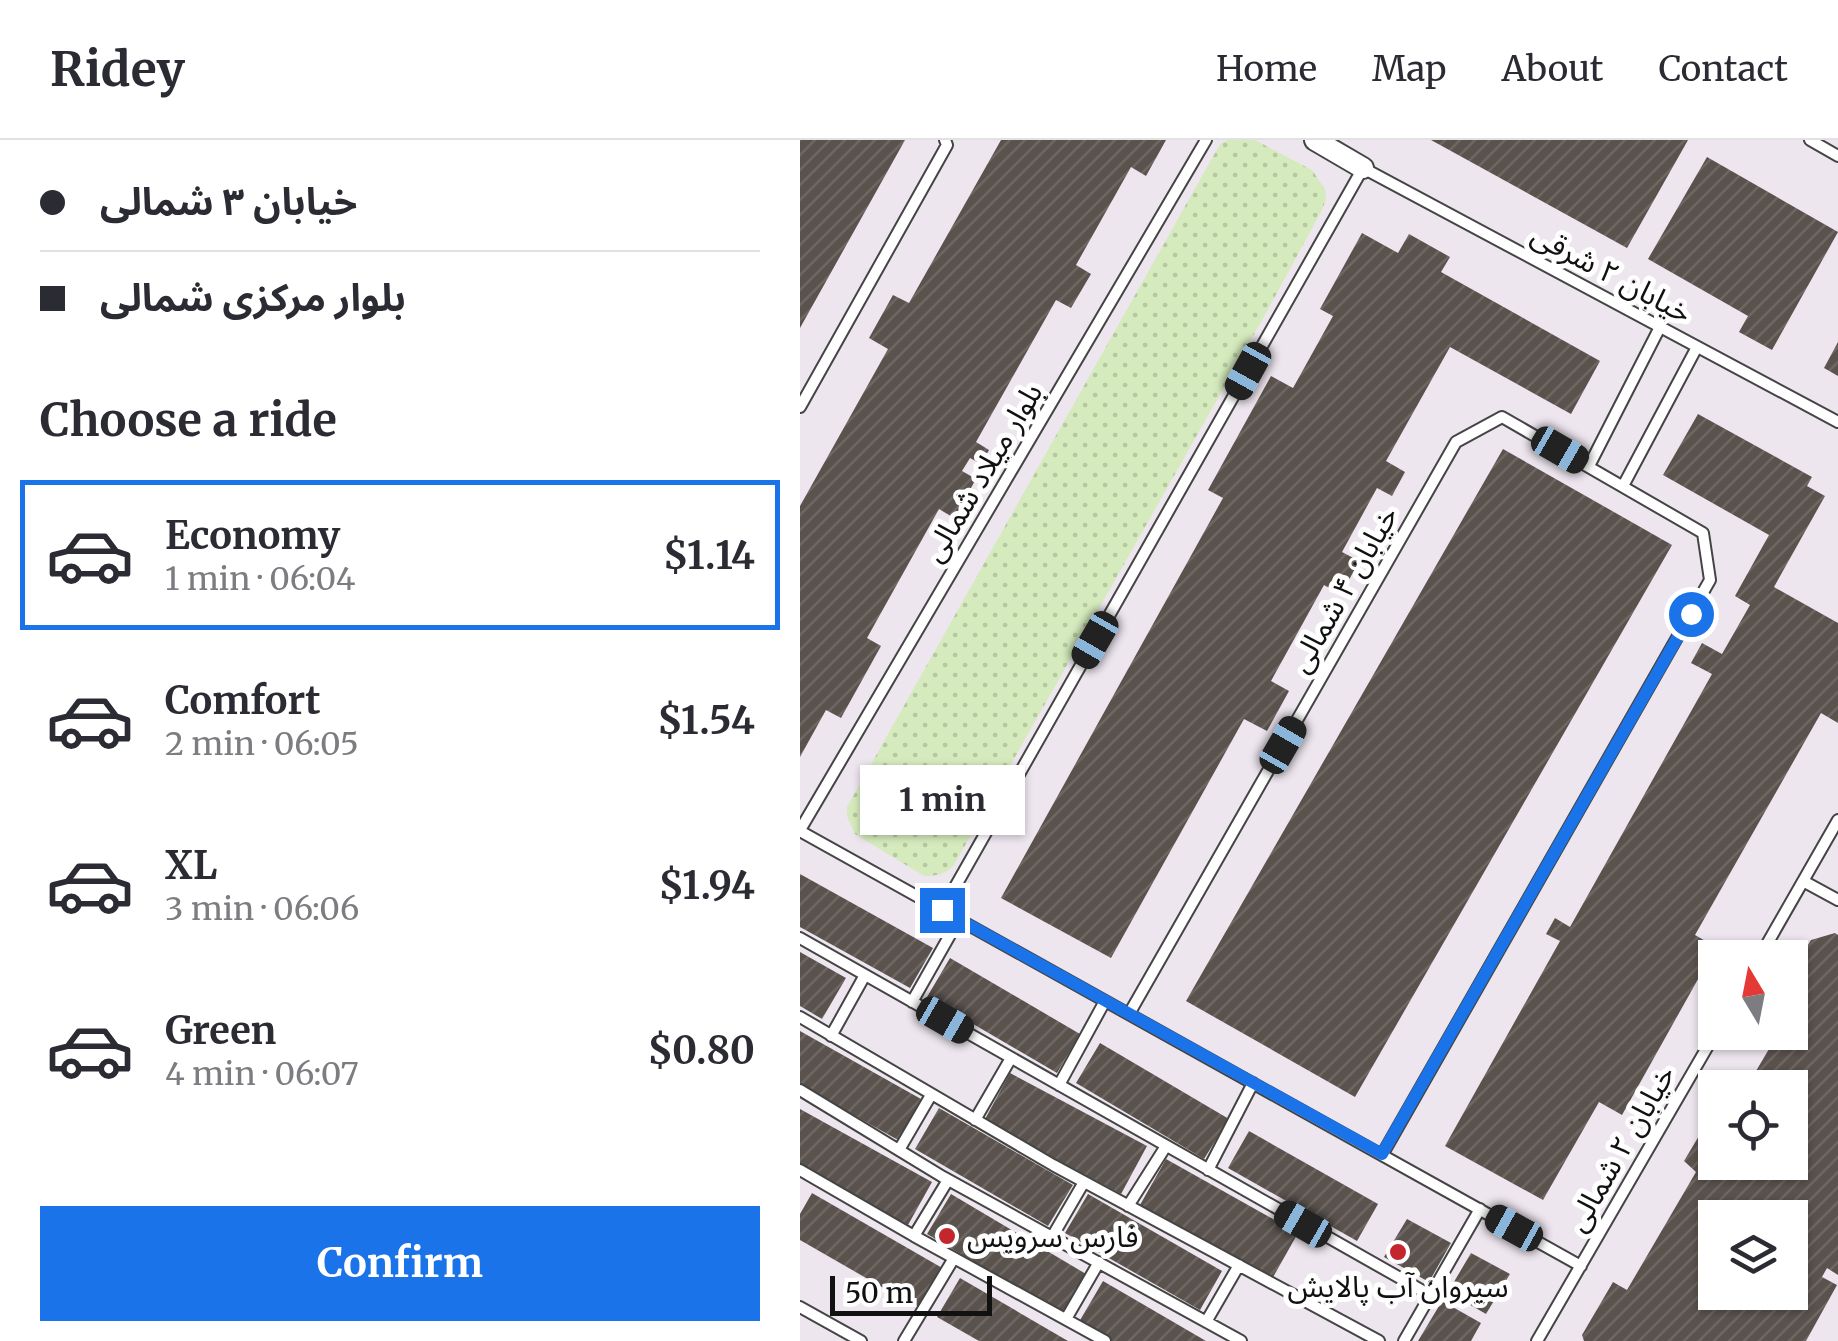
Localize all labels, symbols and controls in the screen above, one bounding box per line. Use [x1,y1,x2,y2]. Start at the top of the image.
text: Ridey [50,39,185,99]
text: Home [1216,47,1317,91]
text: Map [1372,47,1447,91]
text: About [1502,47,1603,91]
text: Contact [1658,47,1788,91]
text: خیابان ۳ شمالی [100,178,357,225]
street label: خیابان ۲ شرقی [1525,215,1699,331]
text: بلوار مرکزی شمالی [100,274,406,321]
car [1220,337,1276,405]
street label: بلوار میلاد شمالی [914,376,1050,568]
text: Choose a ride [40,392,337,448]
car [1527,422,1593,478]
street label: خیابان ۴ شمالی [1280,499,1406,679]
icon: car [45,510,135,600]
text: Economy [165,512,340,559]
text: $1.14 [663,532,755,579]
text: 1 min · 06:04 [165,559,356,599]
route start [1669,592,1714,637]
car [1067,607,1123,673]
icon: car [45,675,135,765]
text: Comfort [165,677,321,724]
text: $1.54 [657,697,755,744]
car [1255,712,1311,778]
text: 2 min · 06:05 [165,724,359,764]
callout: 1 min [859,765,1024,835]
text: 1 min [899,780,986,820]
icon: car [45,840,135,930]
text: XL [165,842,217,889]
text: $1.94 [658,862,755,909]
route end [920,888,965,933]
text: 3 min · 06:06 [165,889,359,929]
north arrow [1698,940,1808,1050]
map controls [1698,940,1808,1310]
car [912,992,978,1048]
icon: car [45,1005,135,1095]
text: Green [165,1007,276,1054]
text: $0.80 [648,1027,755,1074]
text: 4 min · 06:07 [165,1054,359,1094]
street label: خیابان ۲ شمالی [1557,1058,1683,1238]
button: locate [1698,1070,1808,1180]
car [1270,1196,1336,1252]
car [1480,1200,1548,1256]
button: layers [1698,1200,1808,1310]
button: Confirm [40,1206,760,1321]
place label: فارس سرویس [967,1217,1138,1255]
marker: فارس سرویس [936,1225,958,1247]
marker: سیروان آب پالایش [1387,1241,1409,1263]
place label: سیروان آب پالایش [1288,1267,1508,1306]
scale bar [830,1271,992,1316]
text: 50 m [845,1275,913,1311]

